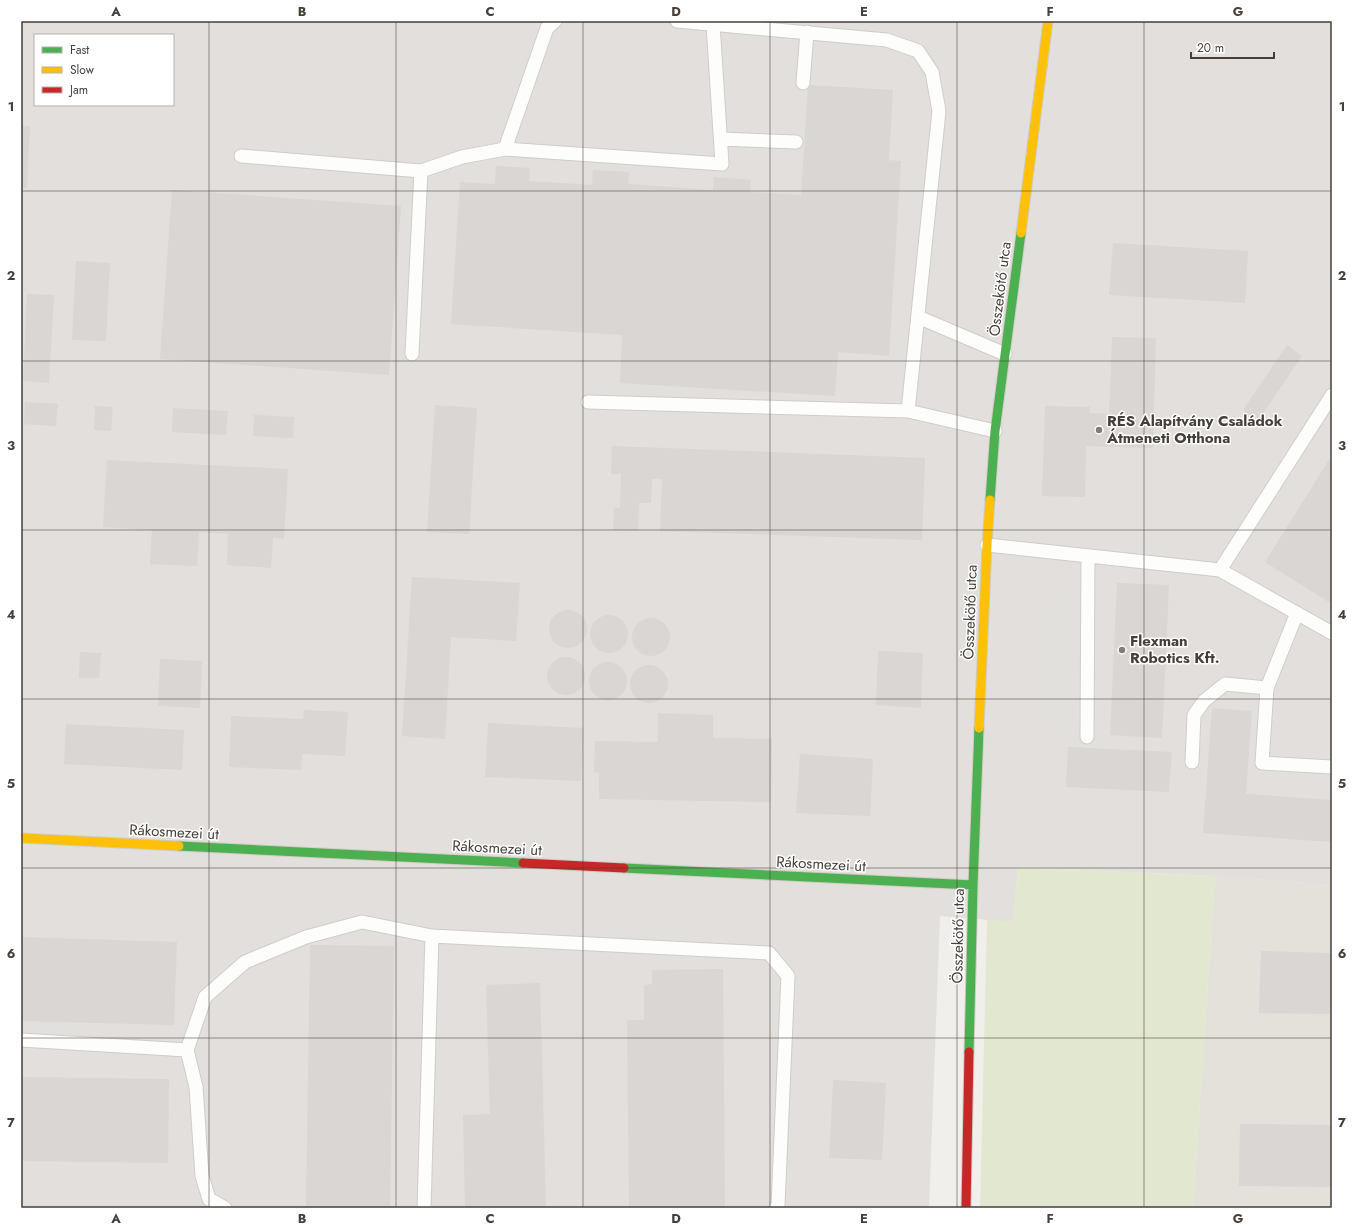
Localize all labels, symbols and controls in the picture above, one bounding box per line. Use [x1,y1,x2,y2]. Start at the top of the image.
text: A [110,2,121,21]
text: B [298,2,307,21]
text: C [485,2,495,21]
text: D [671,2,681,21]
text: E [860,2,868,21]
text: F [1046,2,1054,21]
text: G [1233,2,1244,21]
legend [34,34,174,106]
scale bar [1191,34,1274,60]
text: 20 m [1197,39,1224,57]
text: Fast [70,41,89,59]
text: Slow [70,61,95,79]
text: Jam [68,81,88,99]
text: 1 [8,97,14,116]
text: 1 [1339,97,1345,116]
street label: Összekötő utca [983,240,1017,338]
text: 2 [7,266,15,285]
text: 2 [1338,266,1346,285]
place label: RÉS Alapítvány Családok Átmeneti Otthona [1106,410,1283,449]
marker: RÉS Alapítvány Családok Átmeneti Otthona [1094,425,1104,435]
text: 3 [7,436,15,455]
text: 3 [1338,436,1346,455]
street label: Összekötő utca [957,564,983,660]
text: 4 [6,605,16,624]
text: 4 [1337,605,1347,624]
place label: Flexman Robotics Kft. [1130,630,1220,669]
marker: Flexman Robotics Kft. [1117,645,1127,655]
text: 5 [7,774,15,793]
text: 5 [1338,774,1346,793]
street label: Rákosmezei út [129,819,220,845]
street label: Rákosmezei út [452,835,543,861]
street label: Rákosmezei út [776,851,867,877]
street label: Összekötő utca [946,888,970,984]
text: 6 [7,944,16,963]
text: 6 [1338,944,1347,963]
text: 7 [7,1113,15,1132]
text: 7 [1338,1113,1346,1132]
text: A [110,1209,121,1228]
text: B [298,1209,307,1228]
text: C [485,1209,495,1228]
text: D [671,1209,681,1228]
text: E [860,1209,868,1228]
text: F [1046,1209,1054,1228]
text: G [1233,1209,1244,1228]

